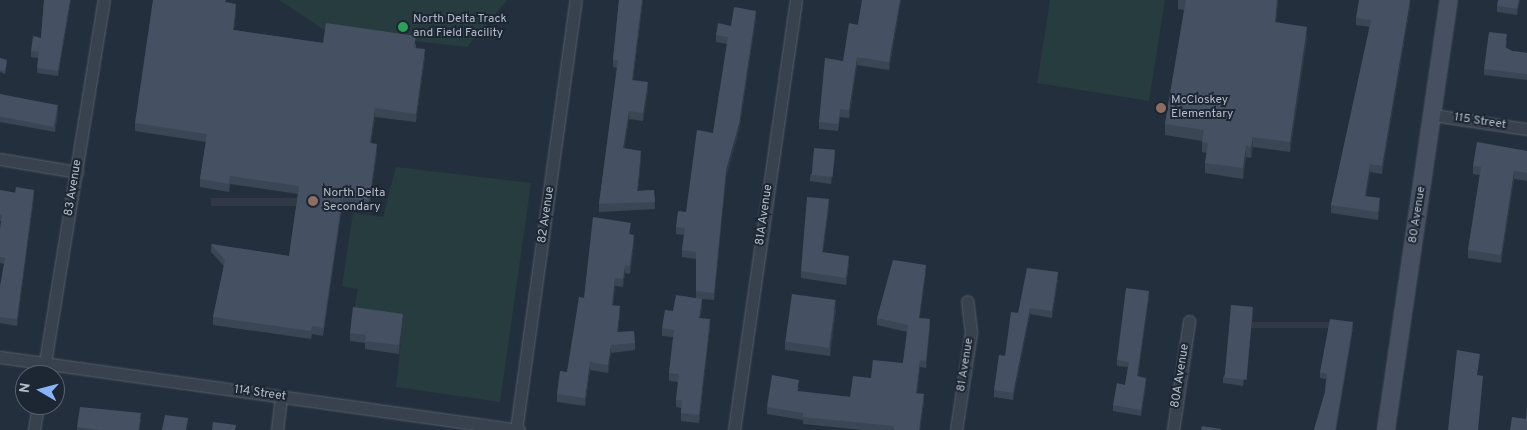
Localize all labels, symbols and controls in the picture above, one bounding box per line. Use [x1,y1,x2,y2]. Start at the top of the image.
place label: North Delta Track and Field Facility [413,13,507,41]
marker: North Delta Track and Field Facility [397,21,409,33]
place label: McCloskey Elementary [1171,94,1233,122]
marker: McCloskey Elementary [1155,102,1167,114]
street label: 115 Street [1453,111,1507,133]
street label: 83 Avenue [62,158,86,218]
street label: 81A Avenue [754,183,776,247]
street label: 80 Avenue [1406,185,1430,245]
street label: 82 Avenue [536,186,558,244]
place label: North Delta Secondary [323,187,385,215]
marker: North Delta Secondary [307,195,319,207]
street label: 81 Avenue [955,337,977,393]
street label: 80A Avenue [1169,342,1193,410]
north arrow [15,365,65,415]
text: N [17,382,35,394]
street label: 114 Street [233,383,287,405]

